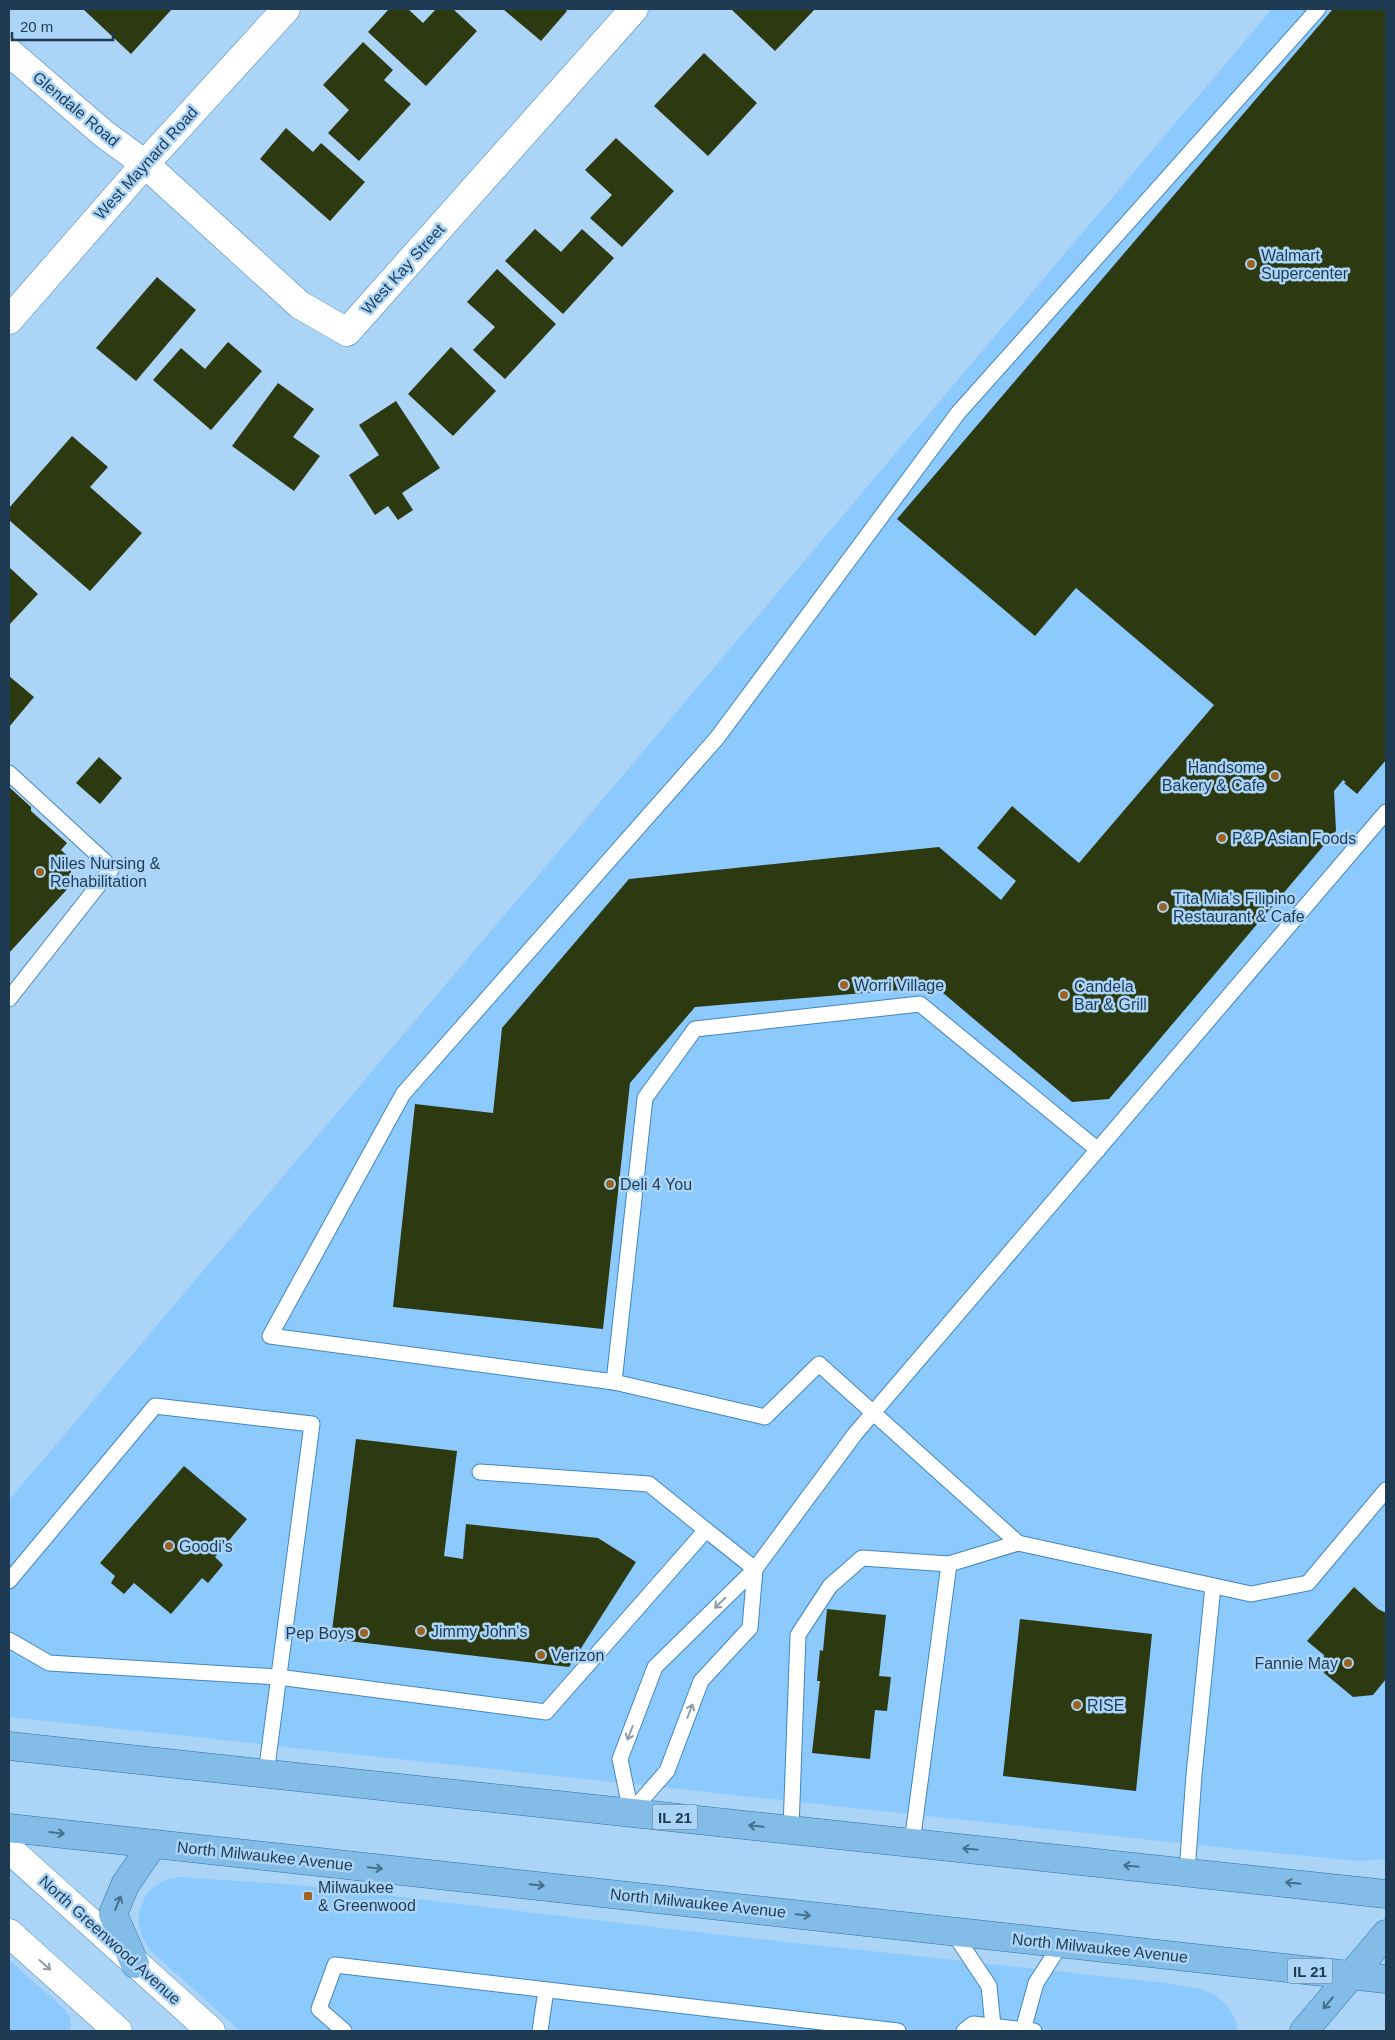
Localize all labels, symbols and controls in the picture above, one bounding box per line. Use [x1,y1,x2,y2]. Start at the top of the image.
scale bar [12,10,114,42]
text: 20 m [20,18,53,35]
street label: Glendale Road [30,68,122,150]
street label: West Maynard Road [91,103,201,223]
street label: West Kay Street [358,220,448,318]
place label: Walmart Supercenter [1261,247,1349,282]
marker: Walmart Supercenter [1245,258,1257,270]
place label: Handsome Bakery & Cafe [1162,759,1265,794]
marker: Handsome Bakery & Cafe [1269,770,1281,782]
place label: P&P Asian Foods [1232,830,1356,847]
marker: P&P Asian Foods [1216,832,1228,844]
place label: Niles Nursing & Rehabilitation [50,855,161,890]
marker: Niles Nursing & Rehabilitation [34,866,46,878]
place label: Tita Mia's Filipino Restaurant & Cafe [1173,890,1305,925]
marker: Tita Mia's Filipino Restaurant & Cafe [1157,901,1169,913]
place label: Worri Village [854,977,944,994]
place label: Candela Bar & Grill [1074,978,1147,1013]
marker: Worri Village [838,979,850,991]
marker: Candela Bar & Grill [1058,989,1070,1001]
place label: Deli 4 You [620,1176,692,1193]
marker: Deli 4 You [604,1178,616,1190]
place label: Goodi's [179,1538,233,1555]
marker: Goodi's [163,1540,175,1552]
one-way arrow [714,1597,727,1609]
place label: Jimmy John's [431,1623,527,1640]
place label: Pep Boys [286,1625,354,1642]
marker: Jimmy John's [415,1625,427,1637]
marker: Pep Boys [358,1627,370,1639]
place label: Verizon [551,1647,604,1664]
marker: Verizon [535,1649,547,1661]
place label: Fannie May [1254,1655,1338,1672]
marker: Fannie May [1342,1657,1354,1669]
place label: RISE [1087,1697,1124,1714]
marker: RISE [1071,1699,1083,1711]
one-way arrow [686,1704,695,1719]
one-way arrow [625,1725,634,1740]
road number: IL 21 [652,1804,698,1830]
one-way arrow [748,1821,764,1831]
one-way arrow [49,1828,65,1838]
street label: North Milwaukee Avenue [176,1838,354,1874]
one-way arrow [962,1844,978,1854]
one-way arrow [1123,1861,1139,1871]
one-way arrow [367,1863,383,1873]
street label: North Greenwood Avenue [36,1872,184,2008]
one-way arrow [1285,1878,1301,1888]
place label: Milwaukee & Greenwood [318,1879,416,1914]
one-way arrow [529,1880,545,1890]
street label: North Milwaukee Avenue [609,1885,787,1921]
marker: Milwaukee & Greenwood [302,1890,314,1902]
one-way arrow [113,1896,123,1911]
one-way arrow [794,1910,810,1920]
street label: North Milwaukee Avenue [1011,1930,1189,1966]
road number: IL 21 [1288,1958,1332,1984]
one-way arrow [38,1959,51,1971]
one-way arrow [1322,1997,1333,2010]

